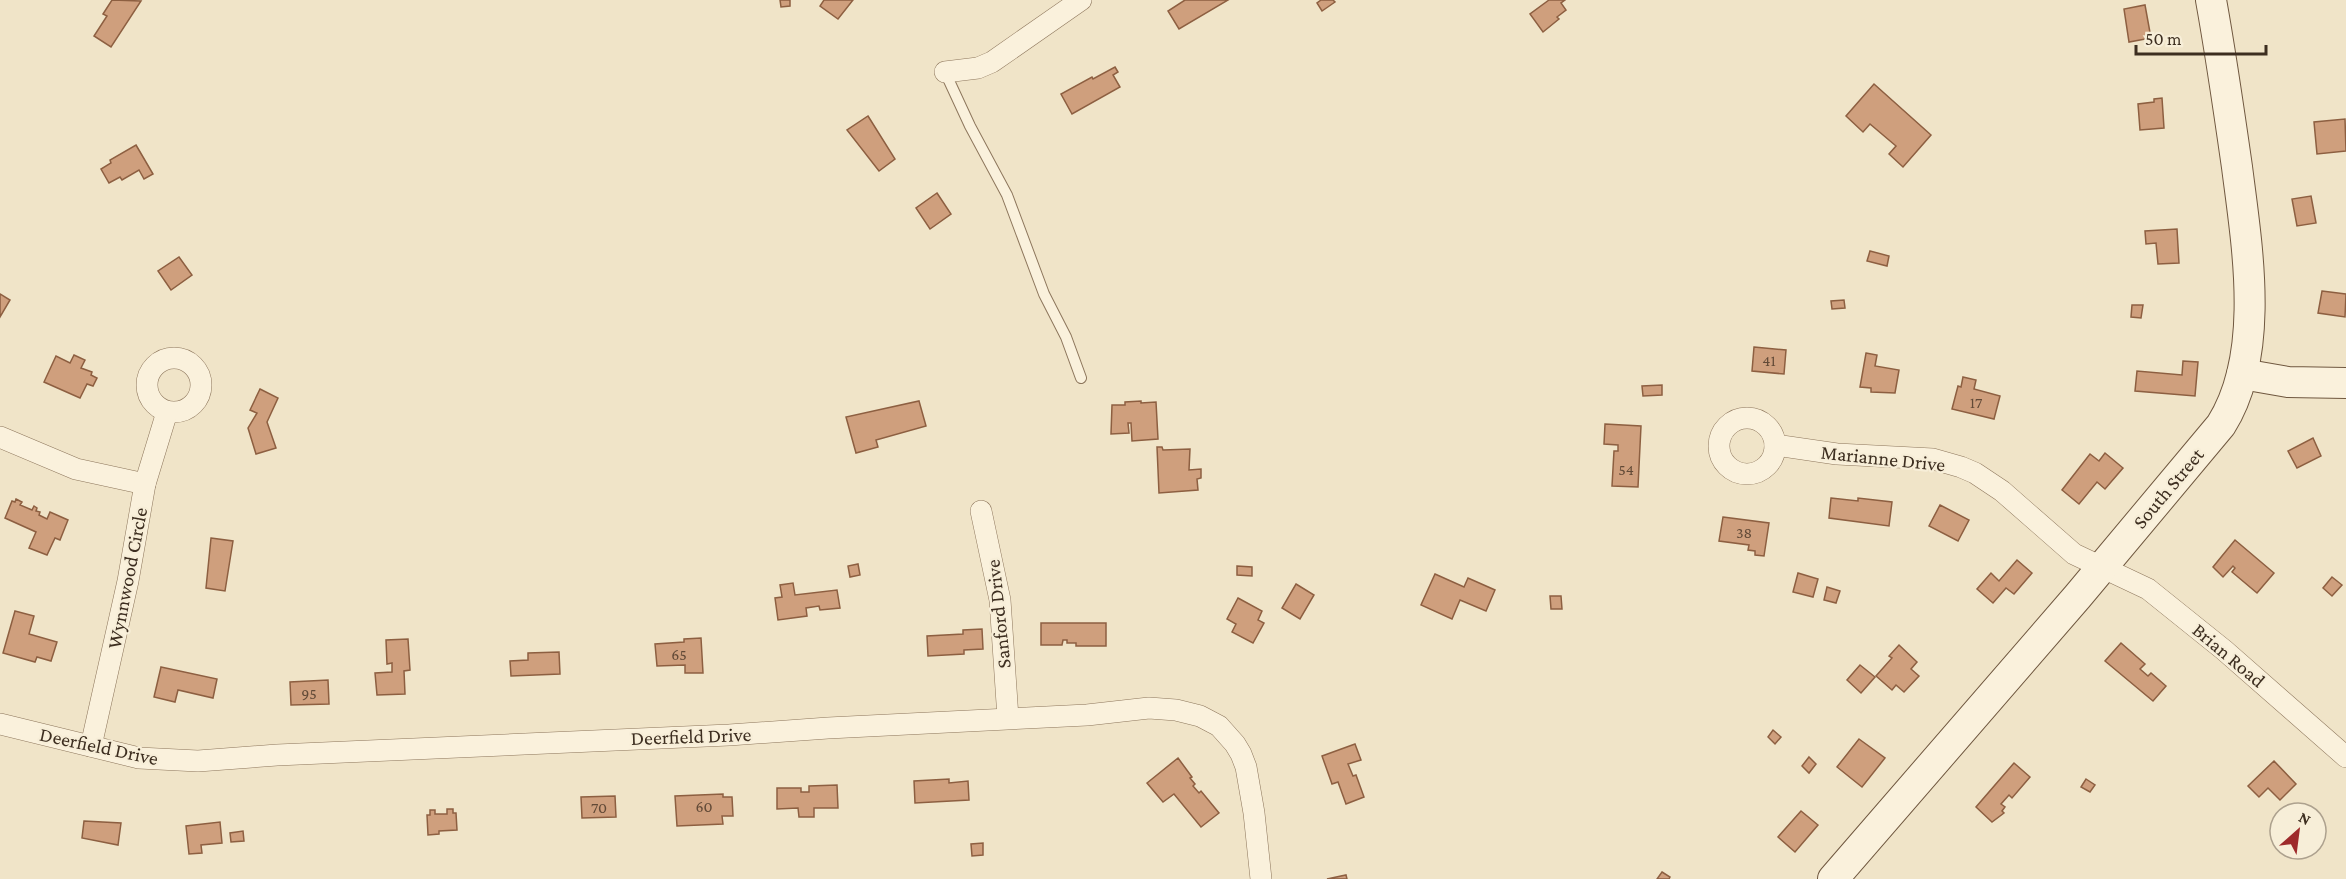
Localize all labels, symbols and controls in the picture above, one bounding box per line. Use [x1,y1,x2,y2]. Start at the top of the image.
scale bar [2136,18,2266,56]
text: 50 m [2145,29,2182,49]
house number: 41 [1762,352,1776,369]
house number: 17 [1970,394,1983,411]
street label: Marianne Drive [1820,441,1947,475]
street label: South Street [2128,443,2208,533]
house number: 54 [1618,461,1634,478]
street label: Wynnwood Circle [103,505,152,651]
house number: 38 [1736,524,1752,541]
street label: Sanford Drive [981,558,1015,670]
street label: Brian Road [2188,618,2270,692]
house number: 65 [671,646,687,663]
house number: 95 [301,685,317,702]
street label: Deerfield Drive [38,723,160,769]
street label: Deerfield Drive [630,723,752,749]
house number: 60 [695,798,713,815]
house number: 70 [591,799,607,816]
north arrow [2268,801,2328,861]
text: N [2296,808,2314,828]

